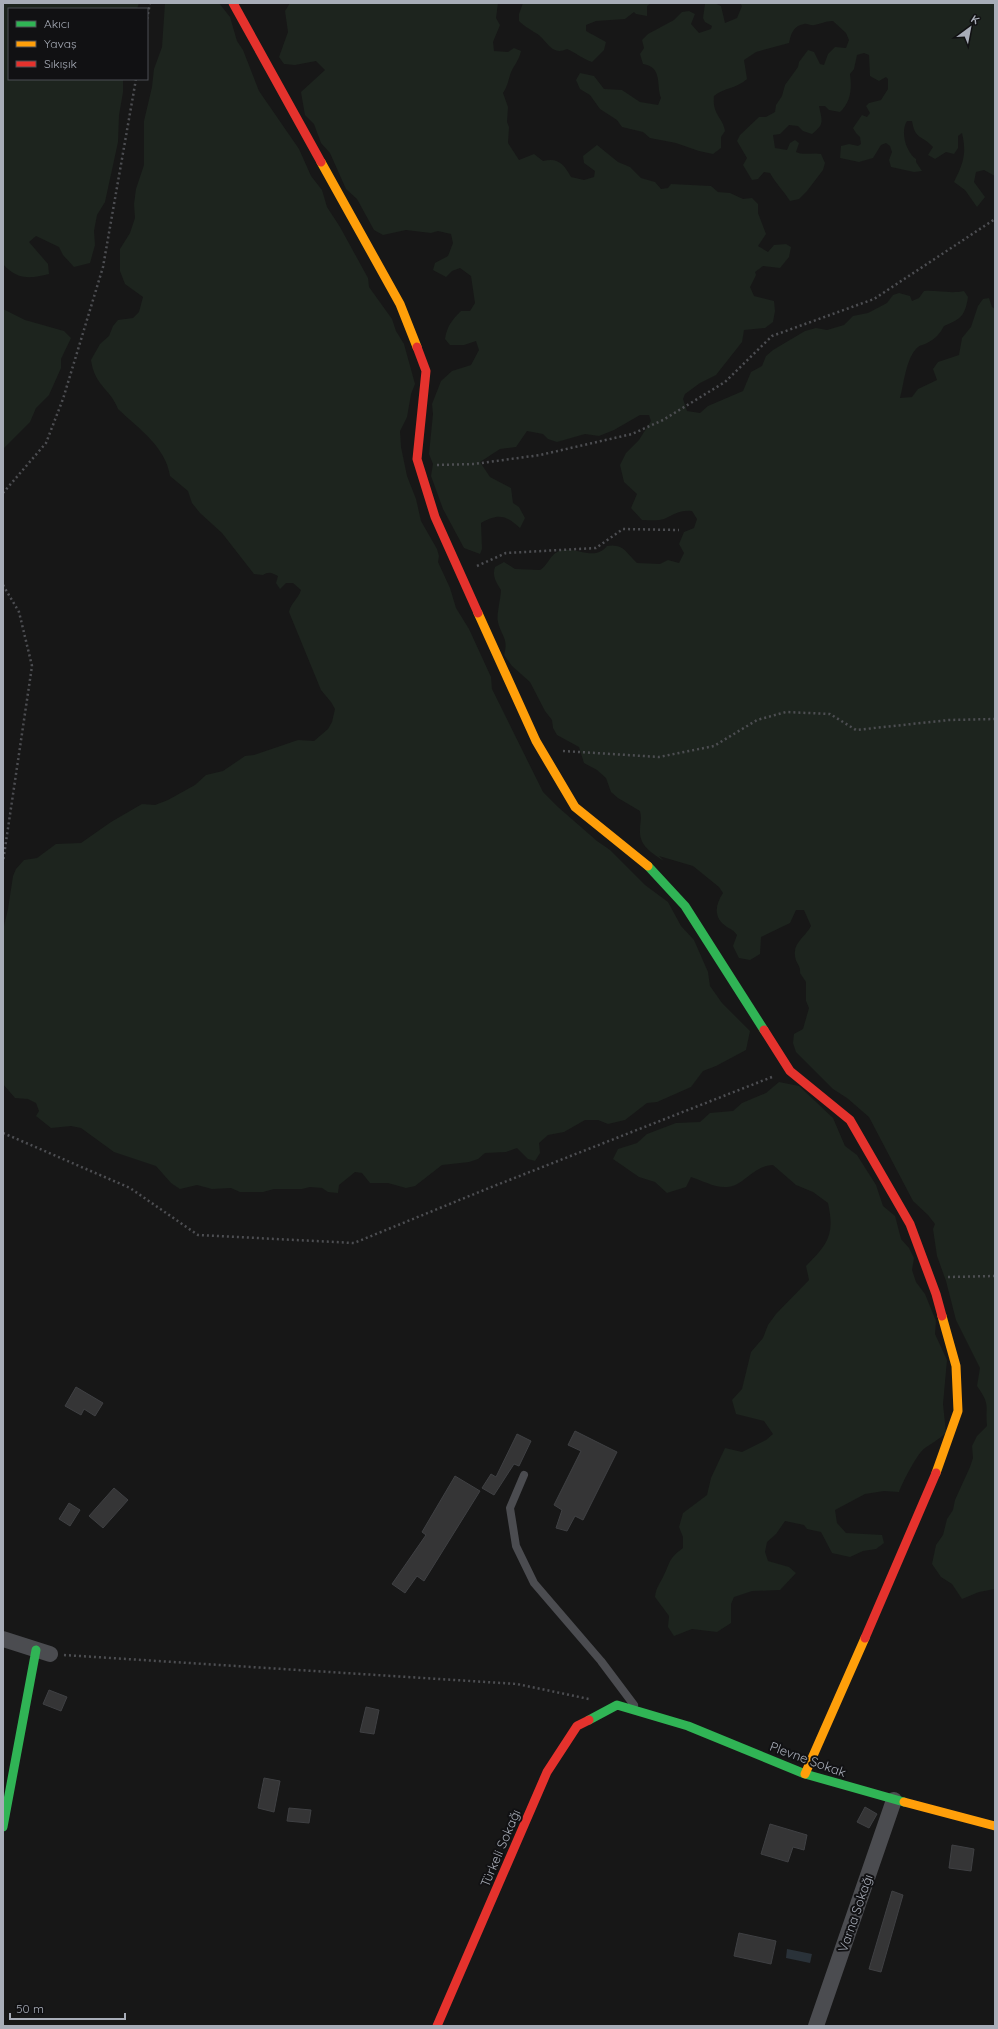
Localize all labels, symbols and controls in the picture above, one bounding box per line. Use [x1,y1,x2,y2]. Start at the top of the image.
legend [8,8,148,80]
north arrow [950,8,990,48]
text: K [969,12,982,27]
text: Akıcı [44,16,70,31]
text: Yavaş [44,36,77,51]
text: Sıkışık [44,56,77,71]
street label: Plevne Sokak [768,1738,848,1780]
street label: Türkeli Sokağı [476,1807,524,1889]
street label: Varna Sokağı [834,1872,876,1954]
scale bar [10,1995,125,2021]
text: 50 m [16,2001,44,2016]

